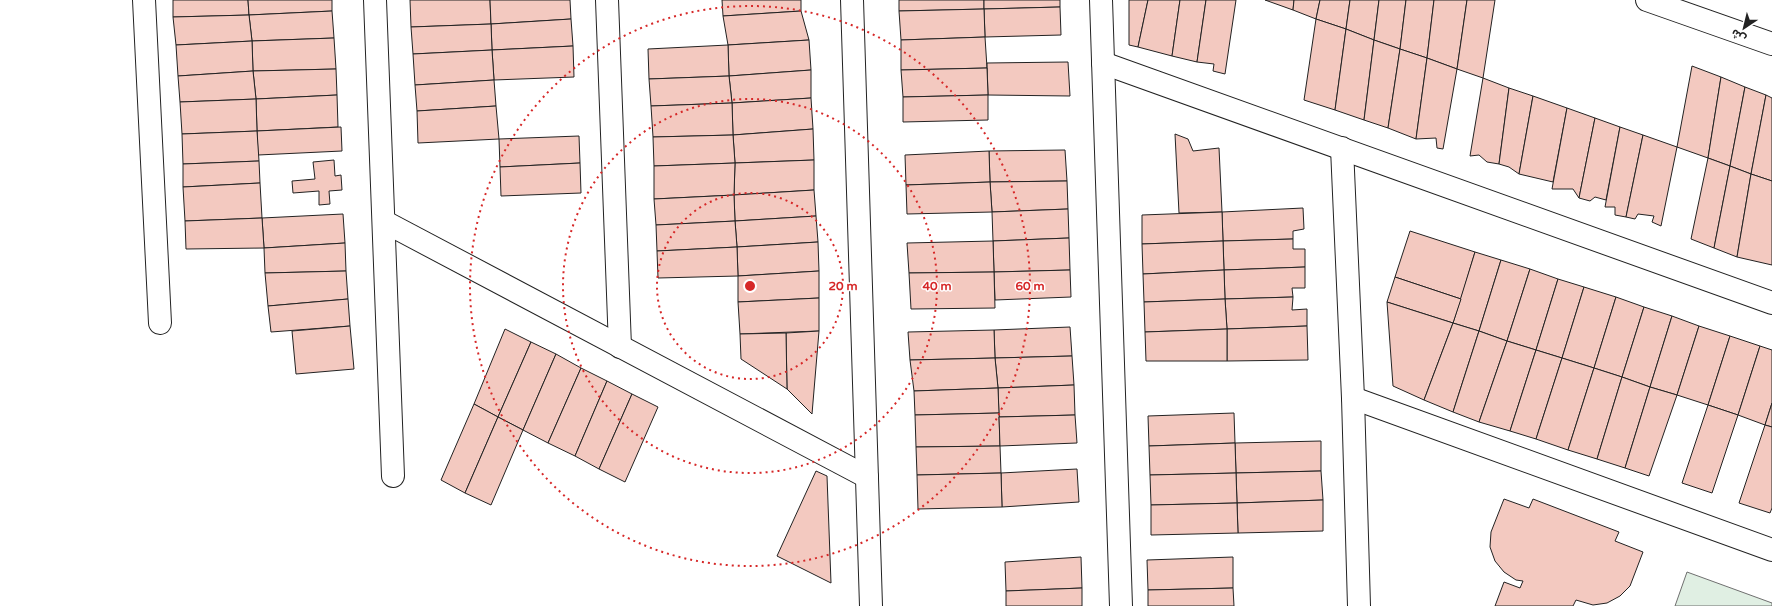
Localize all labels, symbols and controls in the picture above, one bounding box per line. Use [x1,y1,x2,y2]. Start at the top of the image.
north arrow [1724,8,1764,48]
text: ش [1729,26,1748,45]
centre of rings [743,279,757,293]
text: 20 m [828,279,858,293]
text: 40 m [922,279,952,293]
text: 60 m [1015,279,1045,293]

